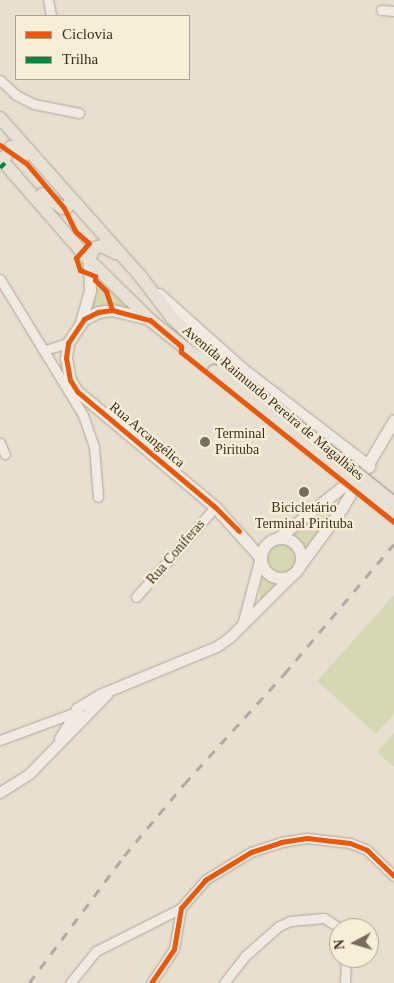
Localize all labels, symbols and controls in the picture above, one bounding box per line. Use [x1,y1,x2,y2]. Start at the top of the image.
legend [15,15,190,80]
text: Ciclovia [62,26,113,42]
text: Trilha [62,51,98,67]
street label: Avenida Raimundo Pereira de Magalhães [179,322,367,484]
street label: Rua Arcangélica [106,398,188,472]
place label: Terminal Pirituba [215,426,265,458]
marker: Terminal Pirituba [199,436,211,448]
marker: Bicicletário Terminal Pirituba [298,486,310,498]
place label: Bicicletário Terminal Pirituba [255,500,353,532]
street label: Rua Coníferas [143,516,209,588]
north arrow [329,918,379,968]
text: N [332,939,348,950]

